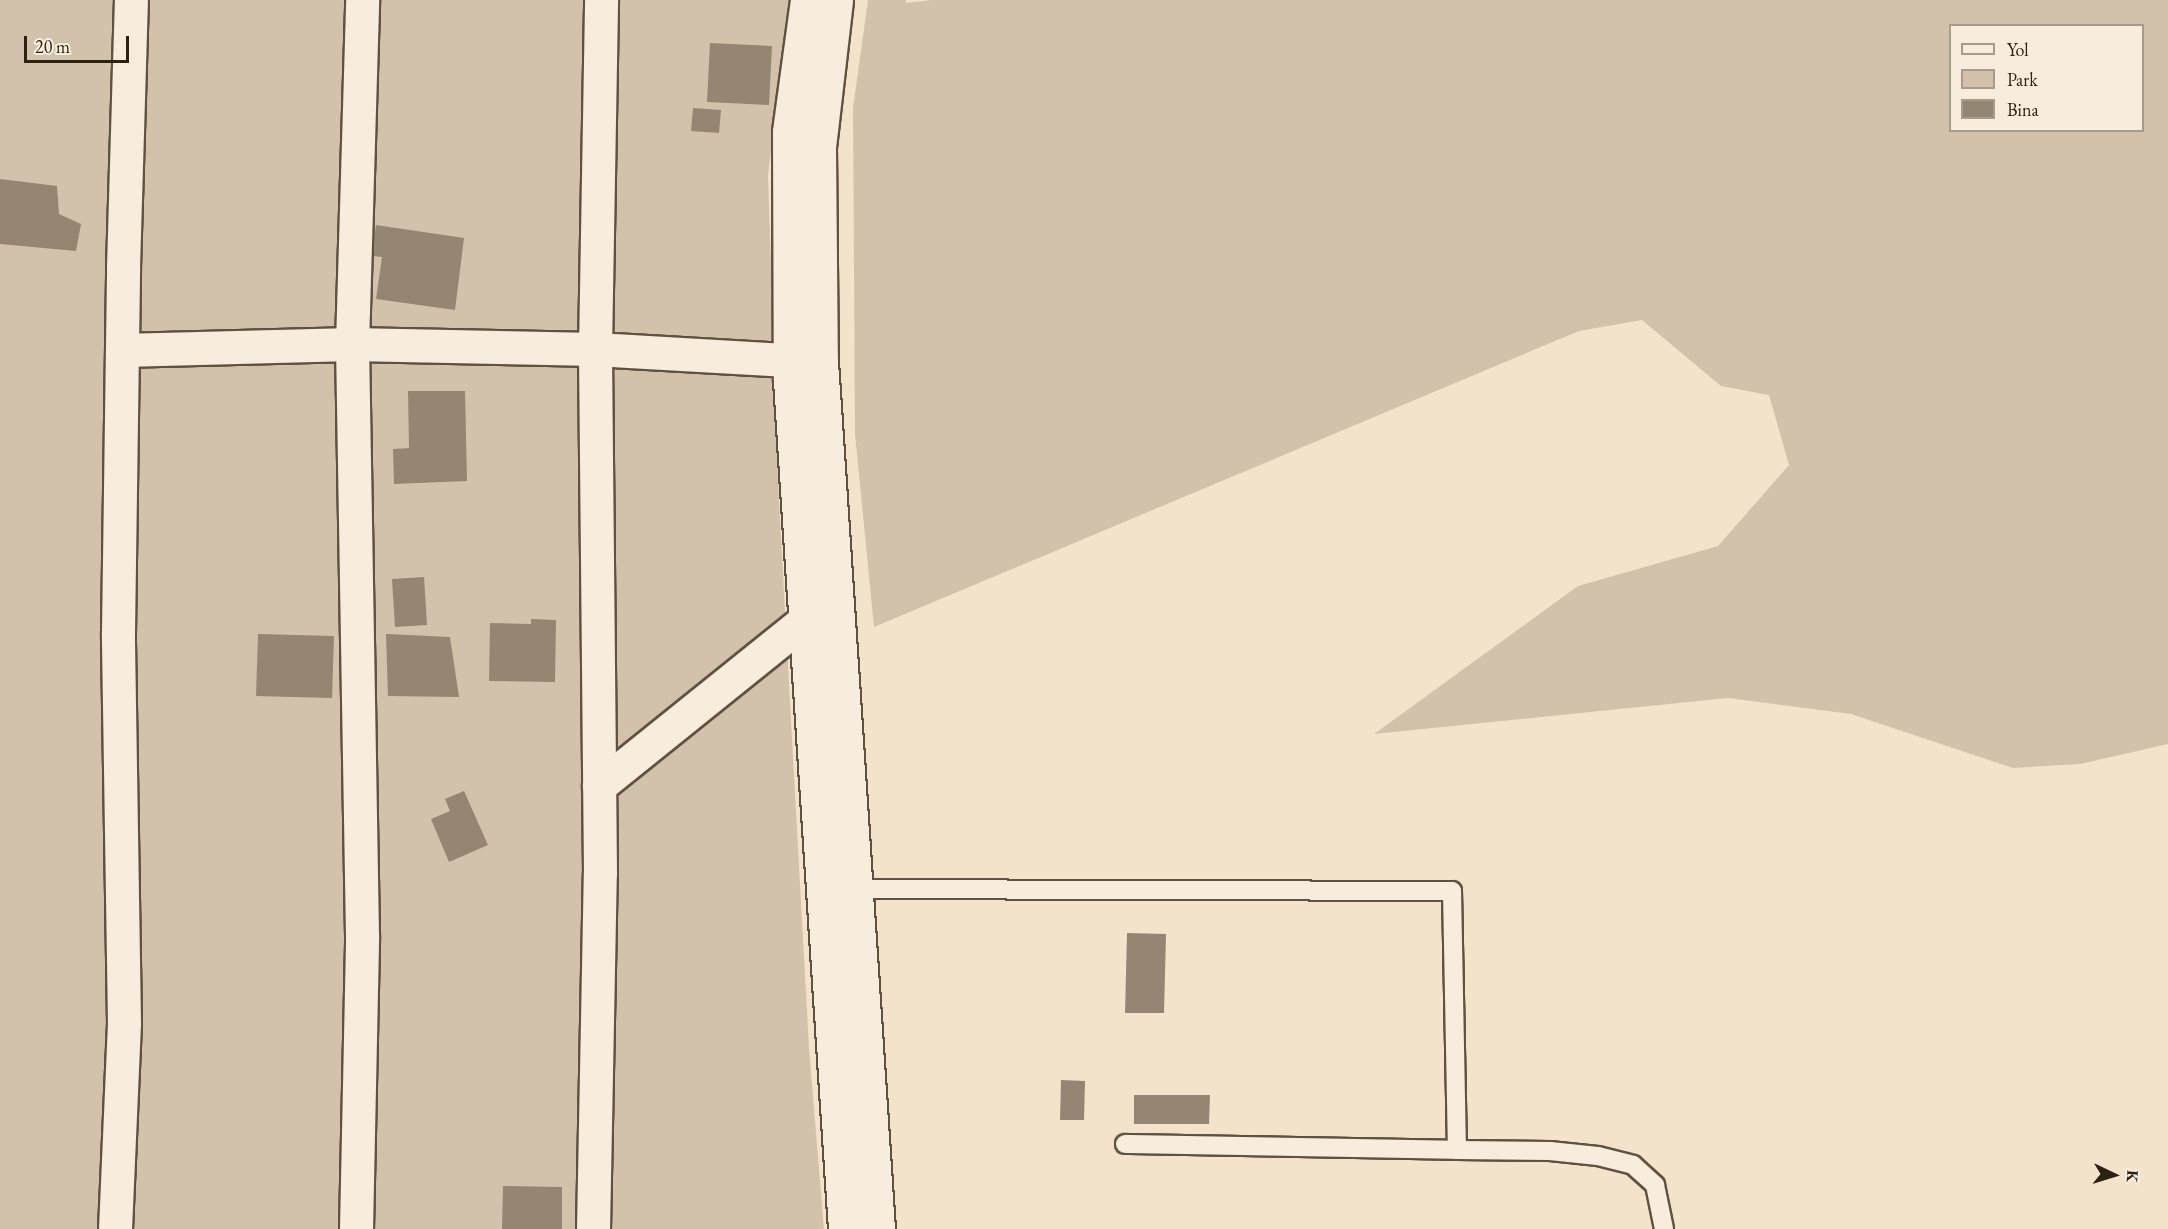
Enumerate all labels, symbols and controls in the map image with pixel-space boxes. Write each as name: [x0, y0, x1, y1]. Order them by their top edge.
scale bar: [27, 24, 132, 62]
legend: [1949, 24, 2144, 132]
text: 20 m: [35, 35, 70, 58]
text: Yol: [2007, 38, 2029, 61]
text: Park: [2007, 68, 2038, 91]
text: Bina: [2007, 98, 2039, 121]
north arrow: [2084, 1145, 2144, 1205]
text: K: [2122, 1169, 2143, 1183]

